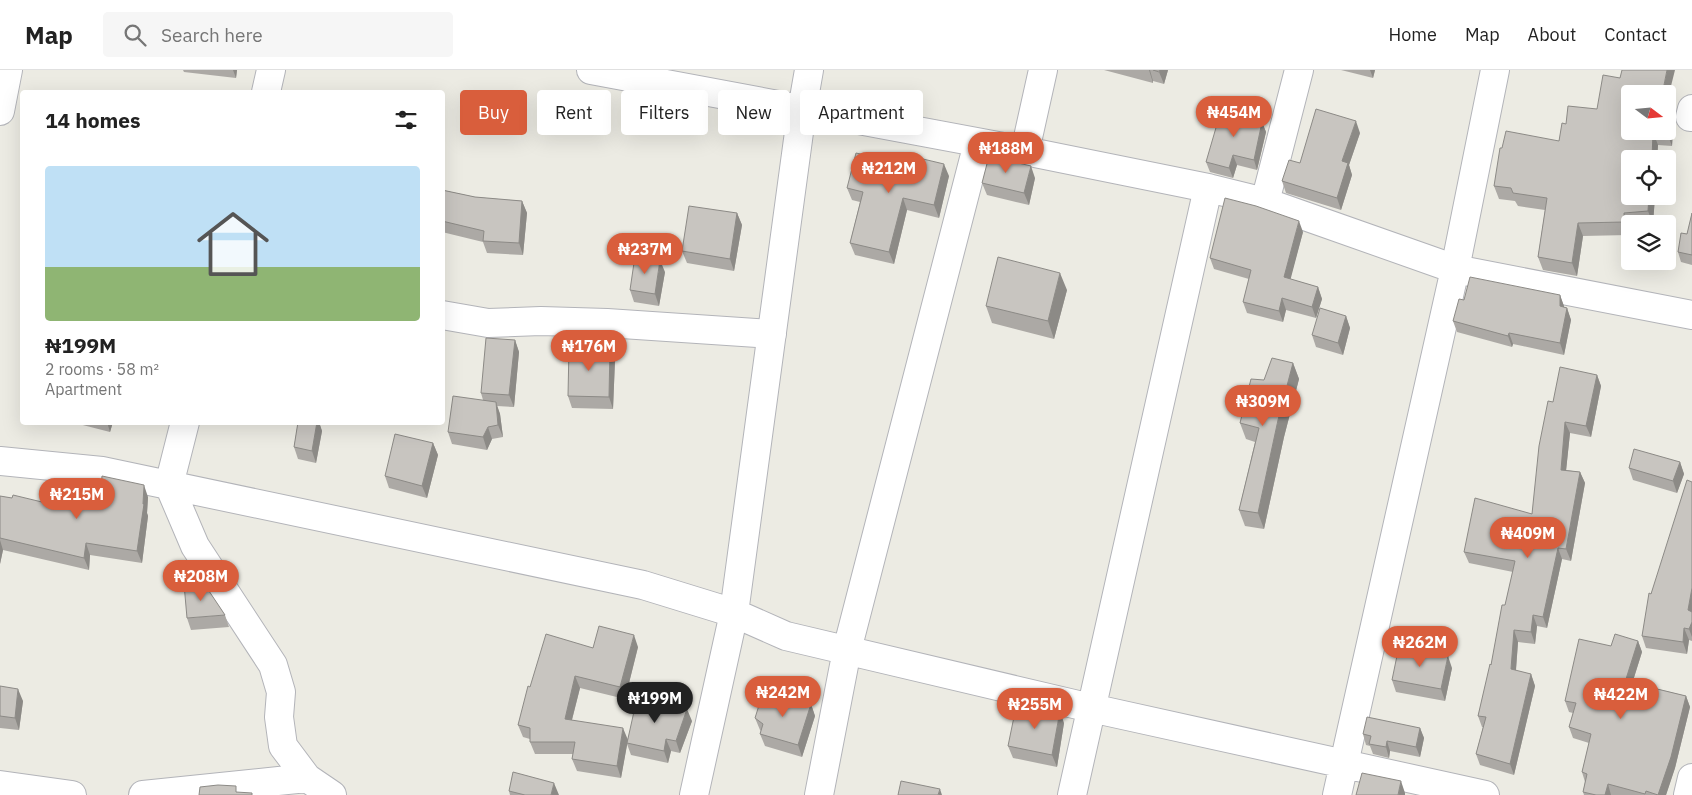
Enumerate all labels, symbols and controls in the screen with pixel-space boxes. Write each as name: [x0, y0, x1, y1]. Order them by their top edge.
search box: [103, 12, 453, 57]
text: Map: [25, 19, 73, 51]
icon: search: [121, 21, 149, 49]
text: Search here: [161, 23, 263, 47]
text: Home: [1389, 23, 1437, 46]
text: Map: [1465, 23, 1500, 46]
text: About: [1528, 23, 1576, 46]
text: Contact: [1604, 23, 1667, 46]
north arrow: [1621, 85, 1676, 140]
map controls: [1621, 85, 1676, 270]
chip: Buy: [460, 90, 527, 135]
chip: Rent: [537, 90, 611, 135]
chip: Filters: [621, 90, 708, 135]
chip: New: [718, 90, 790, 135]
chip: Apartment: [800, 90, 923, 135]
pin: ₦454M: [1199, 96, 1269, 138]
text: ₦454M: [1207, 102, 1261, 122]
text: 14 homes: [45, 106, 141, 134]
icon: filters: [392, 106, 420, 134]
pin: ₦188M: [971, 132, 1041, 174]
text: ₦188M: [979, 138, 1033, 158]
button: locate: [1621, 150, 1676, 205]
pin: ₦212M: [854, 152, 924, 194]
text: ₦212M: [862, 158, 916, 178]
icon: home: [188, 199, 278, 289]
button: layers: [1621, 215, 1676, 270]
pin: ₦237M: [610, 232, 680, 275]
text: ₦237M: [618, 239, 672, 259]
pin: ₦176M: [554, 330, 624, 372]
text: ₦199M: [45, 331, 116, 359]
text: ₦176M: [562, 336, 616, 356]
text: 2 rooms · 58 m²: [45, 359, 159, 379]
text: Apartment: [45, 379, 122, 399]
pin: ₦309M: [1228, 384, 1298, 427]
text: ₦309M: [1236, 391, 1290, 411]
pin: ₦215M: [42, 478, 112, 520]
text: ₦215M: [50, 484, 104, 504]
pin: ₦409M: [1493, 516, 1563, 559]
text: ₦409M: [1501, 523, 1555, 543]
pin: ₦208M: [166, 560, 236, 602]
text: ₦208M: [174, 566, 228, 586]
pin: ₦262M: [1385, 626, 1455, 668]
text: ₦262M: [1393, 632, 1447, 652]
pin: ₦242M: [748, 676, 818, 718]
pin: ₦422M: [1586, 678, 1656, 720]
pin: ₦199M: [620, 682, 690, 724]
text: ₦242M: [756, 682, 810, 702]
text: ₦422M: [1594, 684, 1648, 704]
text: ₦199M: [628, 688, 682, 708]
pin: ₦255M: [1000, 688, 1070, 730]
text: ₦255M: [1008, 694, 1062, 714]

